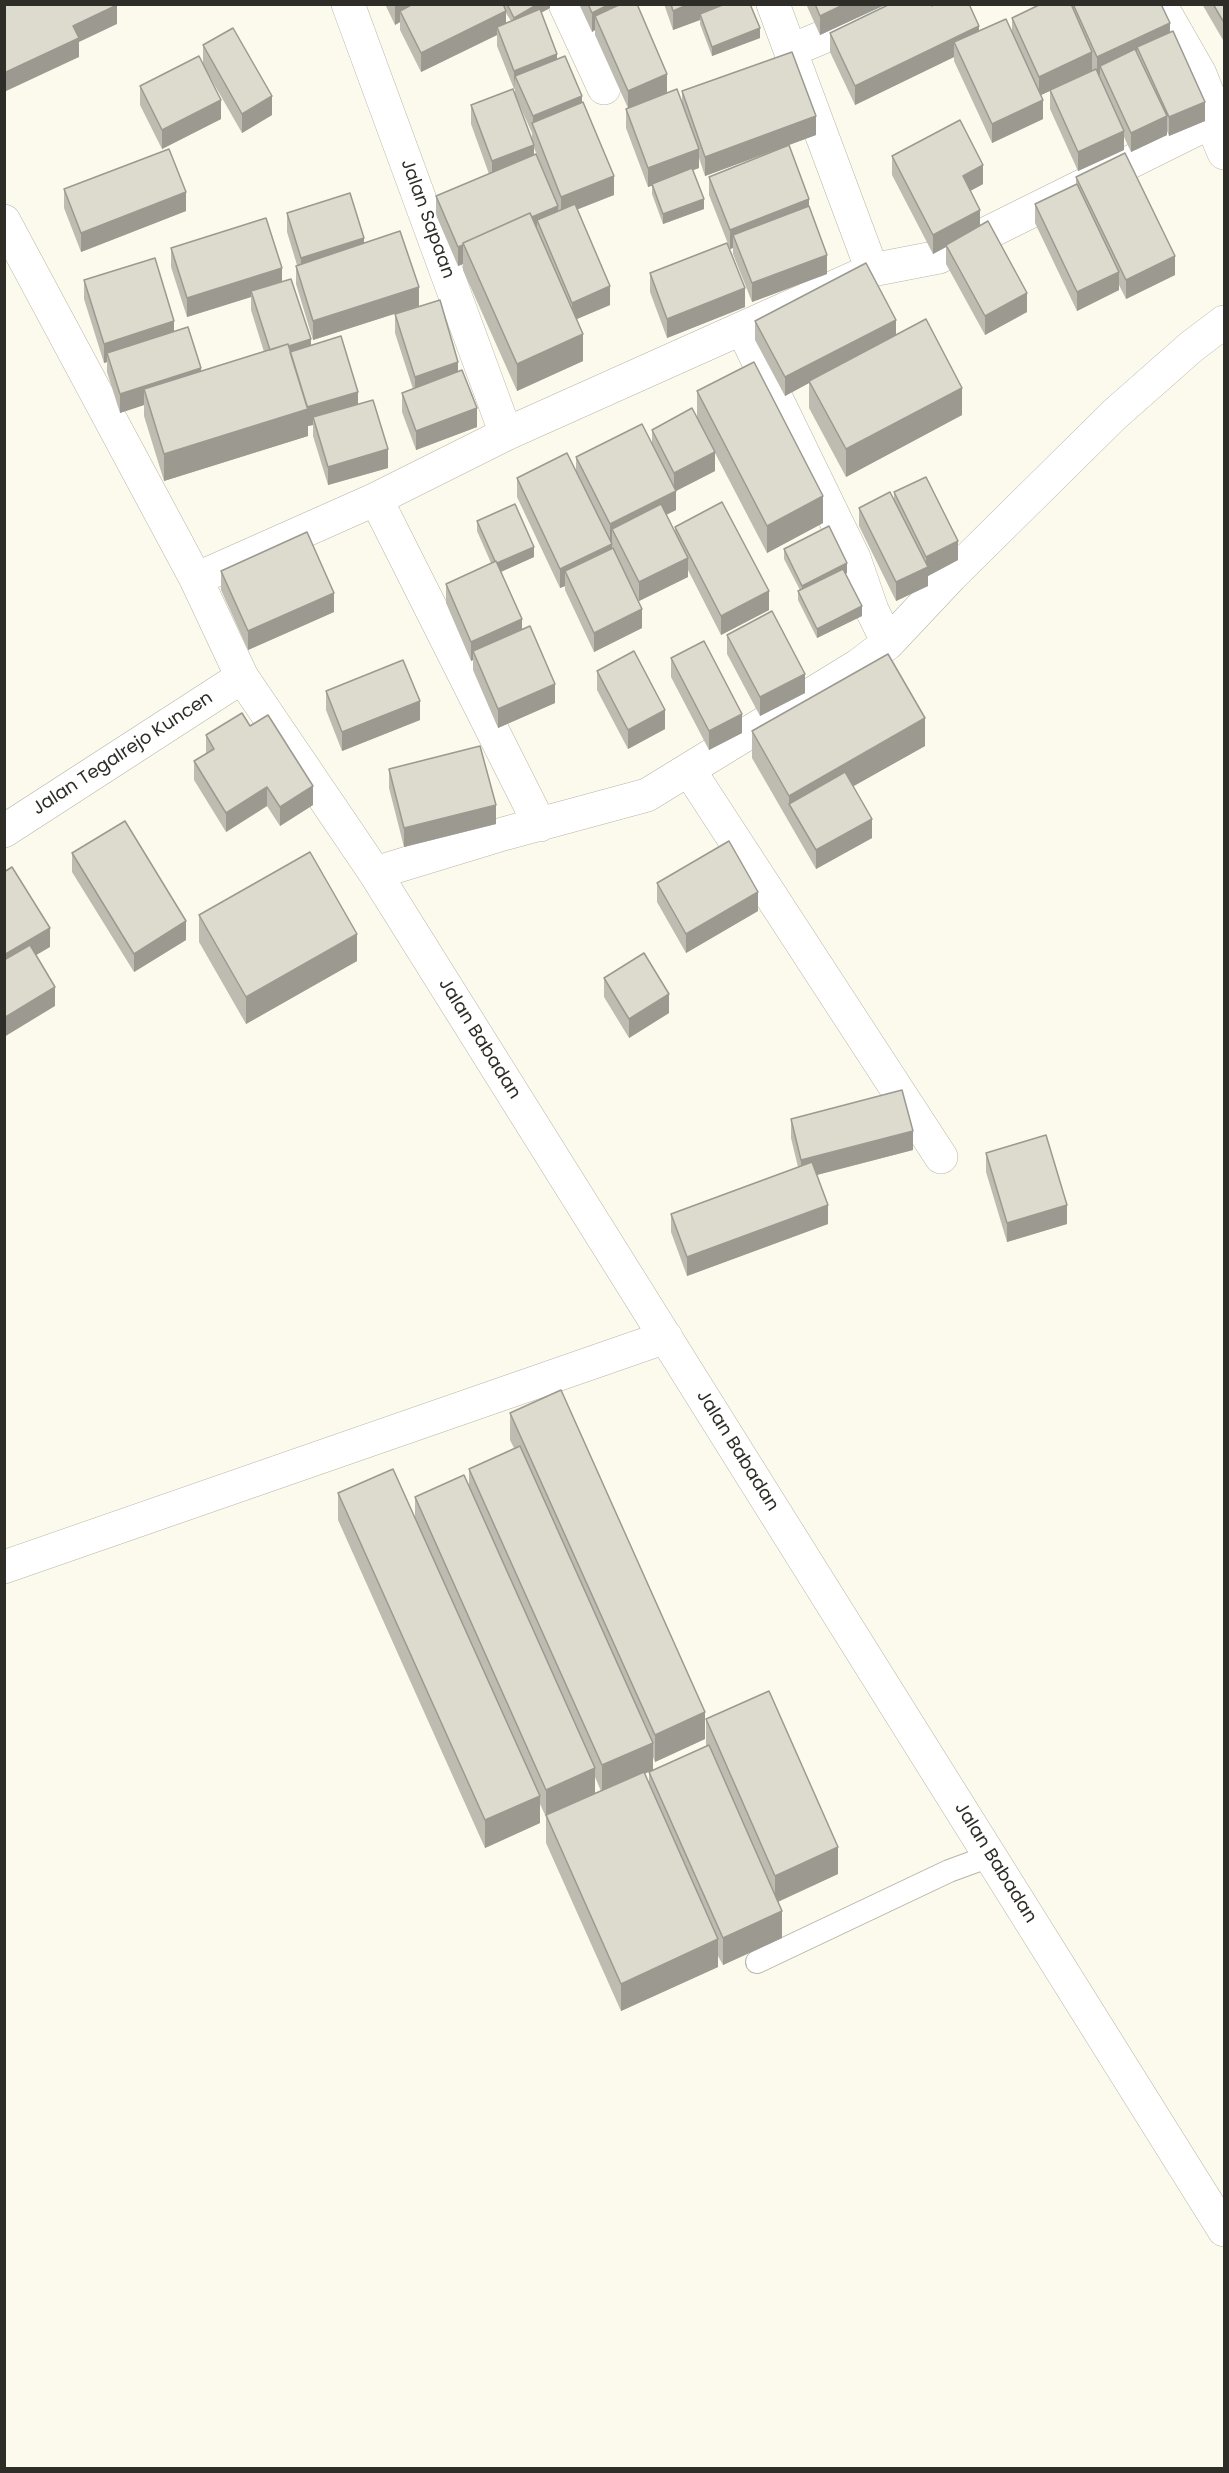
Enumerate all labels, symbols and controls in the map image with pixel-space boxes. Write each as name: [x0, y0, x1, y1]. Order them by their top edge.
street label: Jalan Sapaan: [395, 156, 459, 282]
street label: Jalan Tegalrejo Kuncen: [29, 688, 217, 820]
street label: Jalan Babadan: [433, 975, 525, 1103]
street label: Jalan Babadan: [691, 1387, 783, 1515]
street label: Jalan Babadan: [949, 1799, 1041, 1927]

